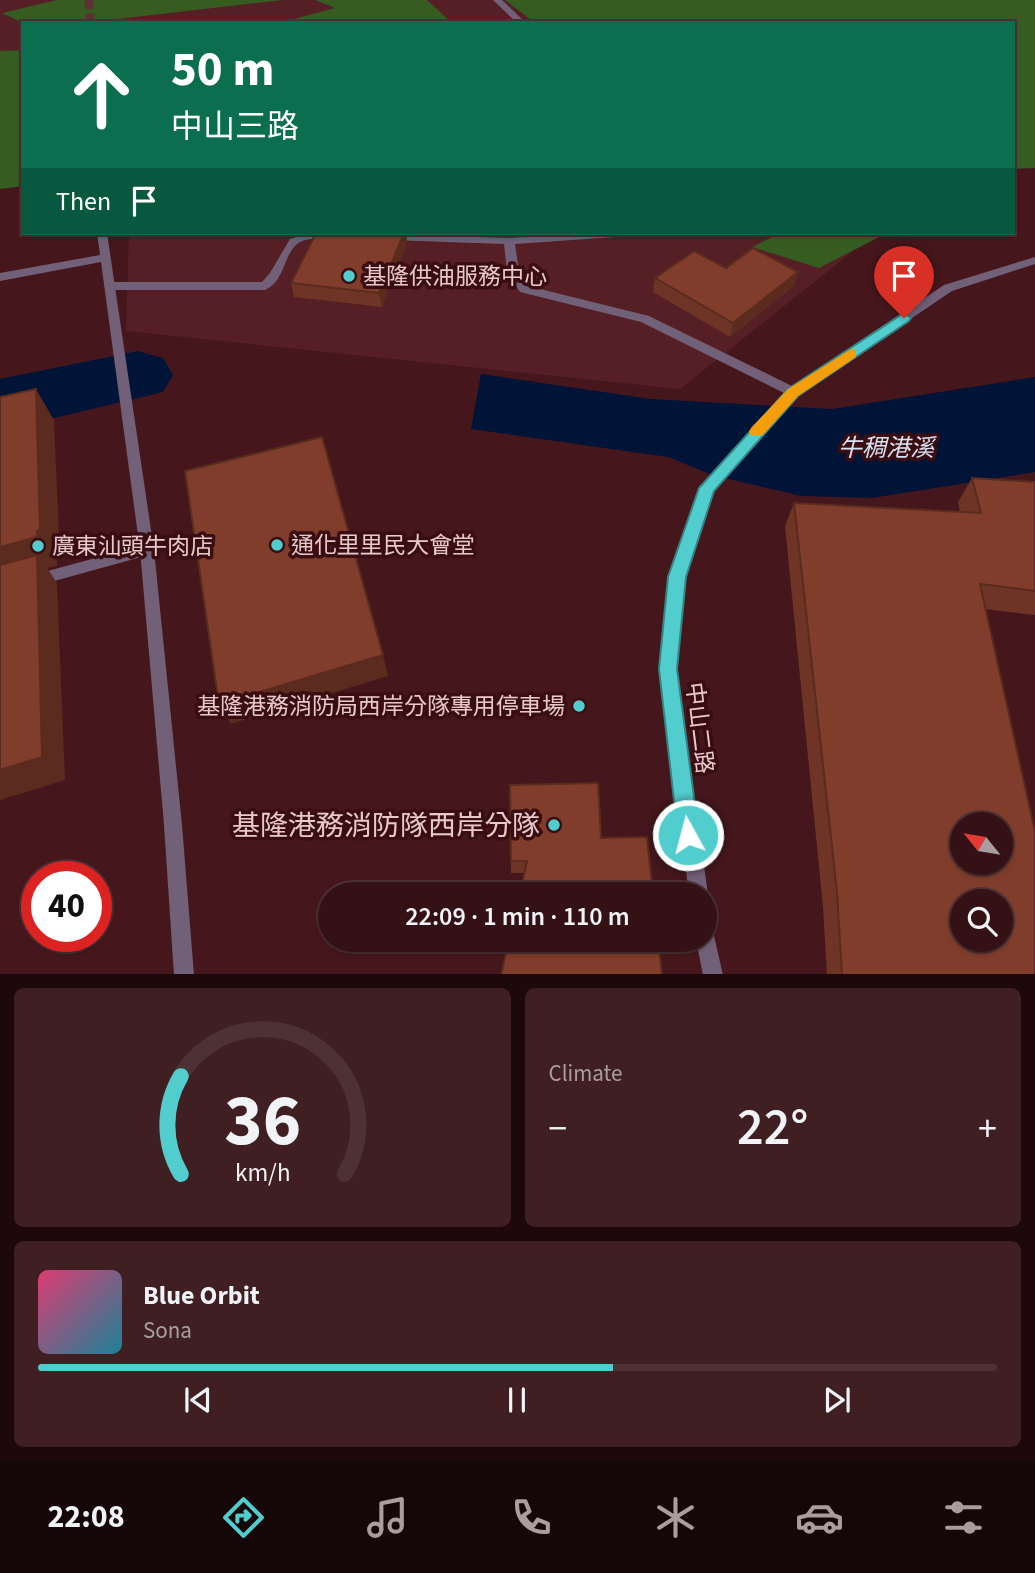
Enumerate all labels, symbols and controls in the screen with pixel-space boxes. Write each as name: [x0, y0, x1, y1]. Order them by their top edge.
text: 50 m: [171, 35, 275, 105]
icon: ahead: [56, 49, 147, 140]
text: 中山三路: [171, 104, 299, 150]
icon: arrive: [125, 182, 163, 220]
text: Then: [56, 183, 111, 220]
pin: [874, 246, 934, 318]
icon: arrive: [885, 257, 923, 295]
place label: 基隆供油服務中心: [363, 260, 547, 293]
marker: 基隆供油服務中心: [341, 268, 357, 284]
water label: 牛稠港溪: [838, 431, 937, 466]
place label: 通化里里民大會堂: [291, 529, 475, 562]
place label: 廣東汕頭牛肉店: [52, 530, 213, 563]
marker: 通化里里民大會堂: [269, 537, 285, 553]
marker: 廣東汕頭牛肉店: [30, 538, 46, 554]
street label: 中山二路: [678, 680, 721, 776]
place label: 基隆港務消防局西岸分隊專用停車場: [197, 690, 565, 723]
marker: 基隆港務消防局西岸分隊專用停車場: [571, 698, 587, 714]
position arrow: [651, 798, 725, 872]
place label: 基隆港務消防隊西岸分隊: [232, 806, 540, 846]
north arrow: [950, 812, 1013, 875]
map controls: [950, 812, 1013, 952]
marker: 基隆港務消防隊西岸分隊: [546, 817, 562, 833]
speed limit sign: 40: [21, 861, 112, 952]
button: search: [950, 889, 1013, 952]
text: 22:09 · 1 min · 110 m: [405, 898, 630, 935]
text: Climate: [549, 1057, 622, 1090]
text: 36: [224, 1069, 301, 1173]
text: 22°: [737, 1091, 808, 1165]
text: −: [549, 1102, 567, 1156]
text: +: [978, 1102, 997, 1156]
text: km/h: [235, 1154, 290, 1190]
text: Blue Orbit: [143, 1277, 260, 1314]
text: Sona: [143, 1314, 192, 1347]
icon: previous: [179, 1381, 217, 1419]
icon: pause: [498, 1381, 536, 1419]
icon: next: [818, 1381, 856, 1419]
icon: directions: [219, 1493, 268, 1542]
icon: music: [363, 1493, 412, 1542]
icon: phone: [507, 1493, 556, 1542]
icon: climate: [651, 1493, 700, 1542]
icon: car: [795, 1493, 844, 1542]
icon: filters: [939, 1493, 988, 1542]
text: 22:08: [47, 1494, 125, 1540]

